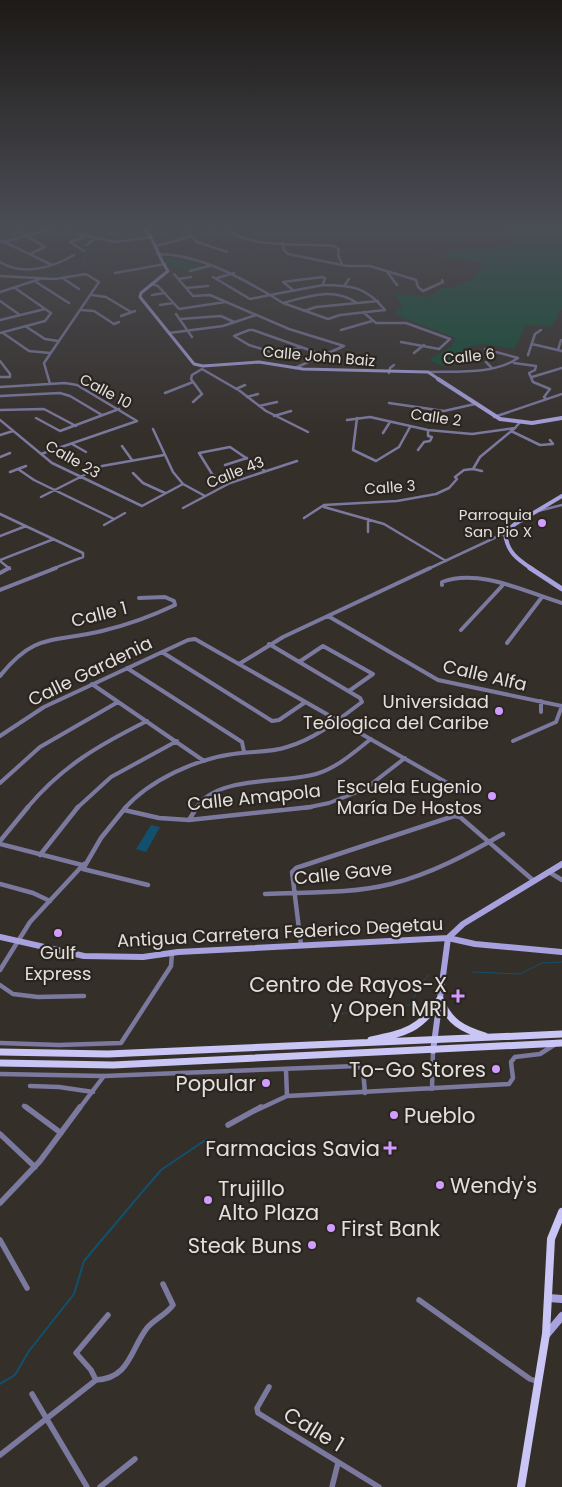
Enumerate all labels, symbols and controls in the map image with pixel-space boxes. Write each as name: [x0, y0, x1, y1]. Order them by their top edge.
street label: Calle John Baiz: [262, 341, 376, 371]
street label: Calle 6: [442, 343, 496, 369]
street label: Calle 10: [76, 368, 136, 414]
street label: Calle 2: [409, 403, 463, 431]
street label: Calle 23: [42, 435, 104, 483]
street label: Calle 43: [203, 451, 267, 493]
street label: Calle 3: [364, 475, 416, 499]
place label: Parroquia San Pio X: [459, 504, 532, 542]
marker: Parroquia San Pio X: [536, 517, 548, 529]
street label: Calle 1: [68, 595, 130, 633]
street label: Calle Gardenia: [24, 630, 156, 712]
street label: Calle Alfa: [441, 653, 529, 697]
place label: Universidad Teólogica del Caribe: [303, 689, 489, 735]
marker: Universidad Teólogica del Caribe: [493, 705, 505, 717]
place label: Escuela Eugenio María De Hostos: [337, 774, 482, 820]
street label: Calle Amapola: [186, 778, 322, 816]
marker: Escuela Eugenio María De Hostos: [486, 790, 498, 802]
street label: Calle Gave: [293, 855, 393, 891]
street label: Antigua Carretera Federico Degetau: [116, 911, 444, 953]
marker: Gulf Express: [52, 927, 64, 939]
place label: Gulf Express: [25, 940, 91, 986]
place label: Centro de Rayos-X y Open MRI: [249, 970, 447, 1023]
marker: Centro de Rayos-X y Open MRI: [451, 989, 465, 1003]
place label: To-Go Stores: [349, 1055, 486, 1084]
marker: To-Go Stores: [490, 1063, 502, 1075]
place label: Popular: [176, 1069, 256, 1098]
marker: Popular: [260, 1077, 272, 1089]
place label: Pueblo: [404, 1101, 475, 1130]
marker: Pueblo: [388, 1109, 400, 1121]
place label: Farmacias Savia: [205, 1134, 380, 1163]
marker: Farmacias Savia: [384, 1142, 396, 1154]
place label: Wendy's: [450, 1171, 537, 1200]
place label: Trujillo Alto Plaza: [218, 1174, 319, 1227]
marker: Wendy's: [434, 1179, 446, 1191]
marker: Trujillo Alto Plaza: [202, 1194, 214, 1206]
place label: First Bank: [341, 1214, 440, 1243]
marker: First Bank: [325, 1222, 337, 1234]
place label: Steak Buns: [188, 1231, 302, 1260]
marker: Steak Buns: [306, 1239, 318, 1251]
street label: Calle 1: [278, 1400, 350, 1458]

